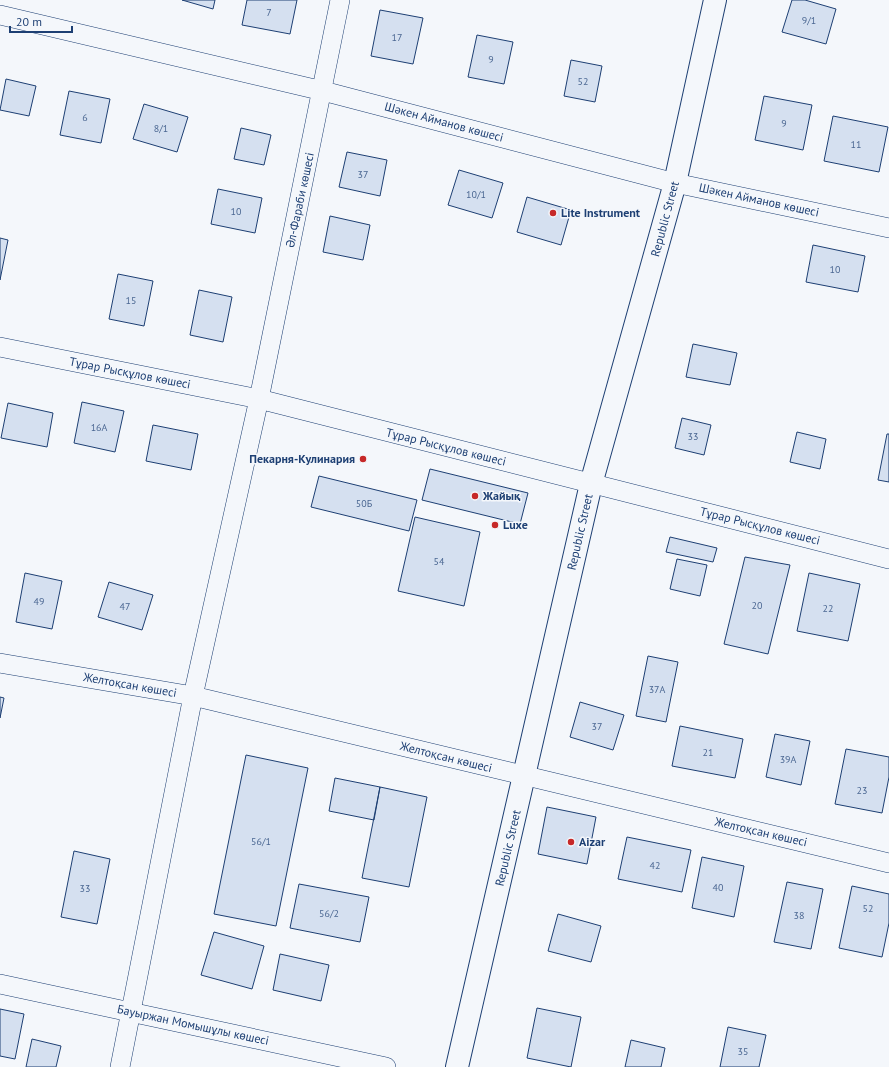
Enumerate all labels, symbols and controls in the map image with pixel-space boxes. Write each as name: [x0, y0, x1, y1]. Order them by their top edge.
house number: 7: [266, 6, 272, 19]
scale bar: [10, 8, 72, 34]
text: 20 m: [16, 14, 42, 29]
house number: 9/1: [802, 14, 816, 27]
house number: 17: [392, 31, 402, 44]
house number: 9: [488, 53, 494, 66]
house number: 52: [578, 75, 588, 88]
street label: Шәкен Айманов көшесі: [383, 98, 505, 145]
house number: 6: [82, 111, 88, 124]
house number: 9: [781, 117, 787, 130]
house number: 8/1: [154, 122, 168, 135]
house number: 11: [851, 138, 861, 151]
street label: Әл-Фараби көшесі: [282, 151, 317, 249]
house number: 37: [358, 168, 368, 181]
street label: Republic Street: [647, 179, 682, 258]
street label: Шәкен Айманов көшесі: [698, 179, 821, 220]
house number: 10/1: [466, 188, 486, 201]
house number: 10: [231, 205, 242, 218]
place label: Lite Instrument: [561, 205, 641, 220]
marker: Lite Instrument: [548, 208, 558, 218]
house number: 10: [830, 263, 841, 276]
house number: 15: [126, 294, 136, 307]
street label: Тұрар Рысқұлов көшесі: [68, 353, 192, 392]
house number: 16А: [91, 421, 108, 434]
street label: Тұрар Рысқұлов көшесі: [385, 424, 508, 469]
house number: 33: [688, 430, 698, 443]
place label: Пекарня-Кулинария: [249, 451, 355, 466]
marker: Пекарня-Кулинария: [358, 454, 368, 464]
place label: Жайық: [482, 488, 521, 503]
marker: Жайық: [470, 491, 480, 501]
street label: Republic Street: [563, 492, 596, 571]
house number: 50Б: [356, 497, 373, 510]
street label: Тұрар Рысқұлов көшесі: [699, 503, 822, 548]
place label: Luxe: [503, 517, 528, 532]
marker: Luxe: [490, 520, 500, 530]
house number: 54: [434, 555, 445, 568]
house number: 49: [34, 595, 44, 608]
house number: 20: [752, 599, 763, 612]
house number: 47: [120, 600, 130, 613]
house number: 22: [823, 602, 833, 615]
street label: Желтоқсан көшесі: [81, 669, 178, 700]
house number: 37А: [649, 683, 666, 696]
house number: 37: [592, 720, 602, 733]
street label: Желтоқсан көшесі: [397, 738, 494, 775]
house number: 21: [703, 746, 713, 759]
house number: 39А: [780, 753, 797, 766]
house number: 23: [857, 784, 867, 797]
street label: Republic Street: [491, 808, 524, 887]
street label: Желтоқсан көшесі: [712, 813, 809, 849]
place label: Aizar: [579, 834, 606, 849]
house number: 56/1: [251, 835, 271, 848]
marker: Aizar: [566, 837, 576, 847]
house number: 42: [650, 859, 660, 872]
house number: 40: [713, 881, 724, 894]
house number: 33: [80, 882, 90, 895]
house number: 52: [863, 902, 873, 915]
house number: 56/2: [319, 907, 339, 920]
house number: 38: [794, 909, 804, 922]
street label: Бауыржан Момышұлы көшесі: [116, 1001, 270, 1048]
house number: 35: [738, 1045, 748, 1058]

